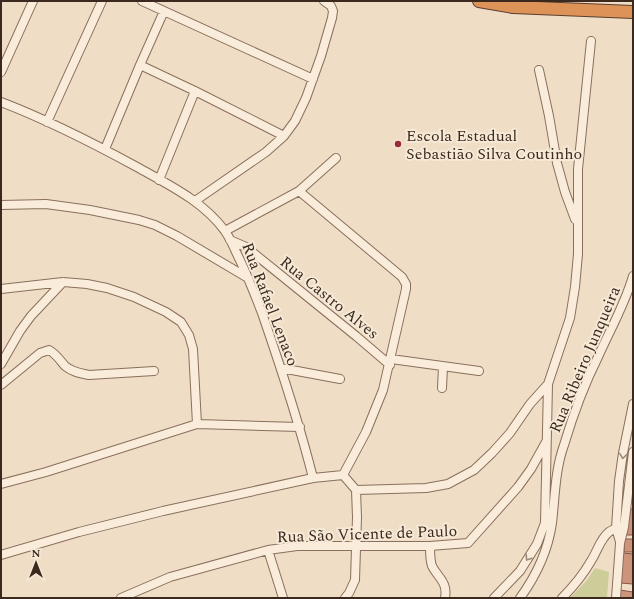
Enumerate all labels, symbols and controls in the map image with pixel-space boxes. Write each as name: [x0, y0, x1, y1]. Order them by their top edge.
place label: Escola Estadual Sebastião Silva Coutinho: [406, 124, 582, 166]
marker: Escola Estadual Sebastião Silva Coutinho: [393, 139, 403, 149]
street label: Rua Rafael Lenaco: [235, 239, 305, 370]
street label: Rua Castro Alves: [275, 250, 384, 345]
street label: Rua Ribeiro Junqueira: [543, 282, 627, 436]
one-way arrow: [619, 453, 628, 459]
street label: Rua São Vicente de Paulo: [276, 519, 458, 549]
north arrow: [16, 543, 56, 583]
text: N: [32, 545, 41, 562]
one-way arrow: [525, 554, 533, 561]

